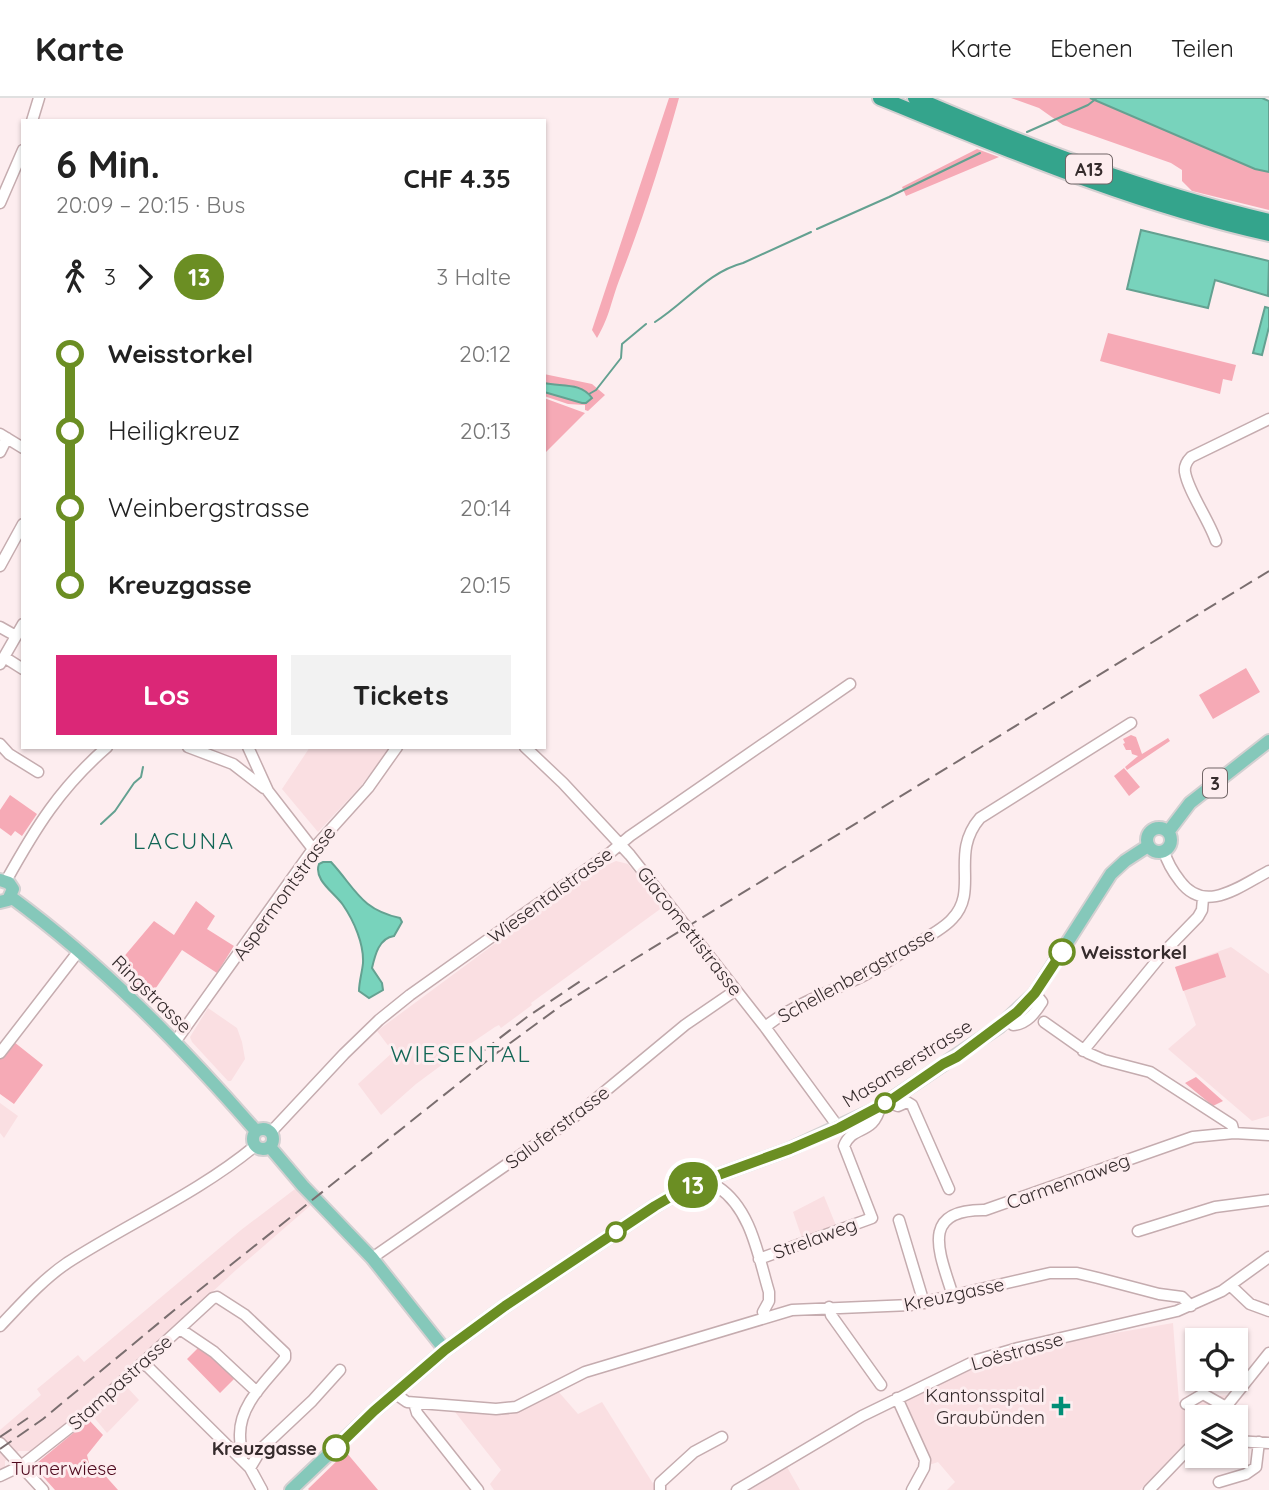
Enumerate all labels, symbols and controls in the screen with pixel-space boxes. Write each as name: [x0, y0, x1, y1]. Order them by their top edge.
text: Karte: [35, 28, 124, 69]
text: Karte: [950, 33, 1012, 63]
text: Ebenen: [1050, 33, 1133, 63]
text: Teilen: [1171, 33, 1234, 63]
text: 6 Min.: [56, 140, 160, 188]
road number: A13: [1066, 154, 1112, 184]
text: CHF 4.35: [403, 162, 511, 195]
text: 20:09 – 20:15 · Bus: [56, 190, 245, 219]
icon: walk: [56, 258, 94, 296]
icon: forward: [126, 258, 164, 296]
text: 3: [104, 262, 116, 291]
text: 13: [188, 262, 210, 292]
text: 3 Halte: [436, 262, 511, 291]
text: Weisstorkel: [108, 337, 253, 370]
text: 20:12: [459, 339, 511, 368]
text: Heiligkreuz: [108, 414, 240, 447]
text: 20:13: [460, 416, 511, 445]
text: Weinbergstrasse: [108, 491, 310, 524]
text: 20:14: [460, 493, 511, 522]
text: Kreuzgasse: [108, 568, 252, 601]
text: 20:15: [459, 570, 511, 599]
button: Los: [56, 655, 277, 735]
button: Tickets: [291, 655, 511, 735]
road number: 3: [1203, 768, 1227, 798]
street label: Aspermontstrasse: [227, 821, 341, 965]
district label: LACUNA: [133, 826, 235, 855]
street label: Wiesentalstrasse: [483, 842, 617, 948]
street label: Giacomettistrasse: [632, 862, 748, 1000]
street label: Schellenbergstrasse: [773, 922, 939, 1028]
marker: Weisstorkel: [1049, 939, 1075, 965]
place label: Weisstorkel: [1081, 940, 1187, 964]
street label: Ringstrasse: [107, 950, 197, 1038]
street label: Masanserstrasse: [838, 1014, 976, 1112]
district label: WIESENTAL: [390, 1039, 532, 1068]
street label: Saluferstrasse: [500, 1080, 614, 1174]
unlabelled marker: [875, 1093, 895, 1113]
street label: Carmennaweg: [1003, 1148, 1133, 1214]
line badge: 13: [662, 1162, 724, 1208]
text: 13: [682, 1170, 704, 1200]
street label: Strelaweg: [770, 1212, 860, 1264]
unlabelled marker: [606, 1222, 626, 1242]
street label: Kreuzgasse: [902, 1272, 1006, 1316]
street label: Loëstrasse: [968, 1326, 1066, 1376]
map controls: [1185, 1328, 1248, 1468]
button: locate: [1185, 1328, 1248, 1391]
street label: Stampastrasse: [63, 1329, 177, 1435]
place label: Kantonsspital Graubünden: [925, 1383, 1045, 1429]
marker: Kantonsspital Graubünden: [1051, 1396, 1071, 1416]
button: layers: [1185, 1405, 1248, 1468]
marker: Kreuzgasse: [323, 1435, 349, 1461]
place label: Kreuzgasse: [212, 1436, 317, 1460]
park label: Turnerwiese: [11, 1456, 117, 1480]

